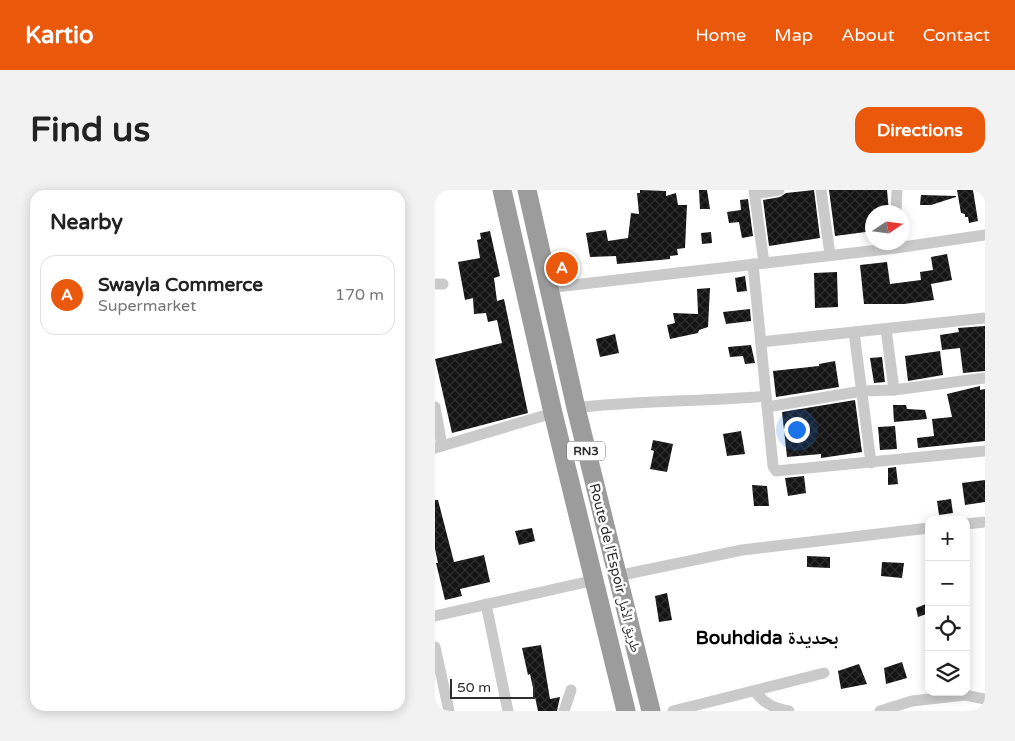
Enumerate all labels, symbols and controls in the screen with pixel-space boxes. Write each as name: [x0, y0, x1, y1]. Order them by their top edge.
text: Kartio: [25, 21, 94, 50]
text: Home: [695, 24, 746, 46]
text: Map: [774, 24, 813, 46]
text: About: [841, 24, 895, 46]
text: Contact: [923, 24, 990, 46]
button: Directions: [855, 107, 985, 153]
text: Find us: [30, 109, 150, 151]
north arrow: [865, 205, 910, 250]
text: Nearby: [50, 210, 123, 235]
pin: A: [546, 249, 578, 287]
text: Swayla Commerce: [98, 274, 263, 296]
text: A: [61, 285, 73, 305]
text: 170 m: [335, 285, 384, 305]
text: Supermarket: [98, 296, 196, 316]
your location: [784, 417, 810, 443]
road number: RN3: [567, 442, 605, 460]
street label: Route de l’Espoir طريق الأمل: [585, 482, 644, 655]
map controls: [925, 516, 970, 696]
button: +: [925, 516, 970, 561]
button: −: [925, 561, 970, 606]
button: locate: [925, 606, 970, 651]
district label: Bouhdida بحديدة: [696, 627, 838, 649]
button: layers: [925, 651, 970, 696]
scale bar: [450, 676, 535, 699]
text: 50 m: [457, 679, 491, 696]

